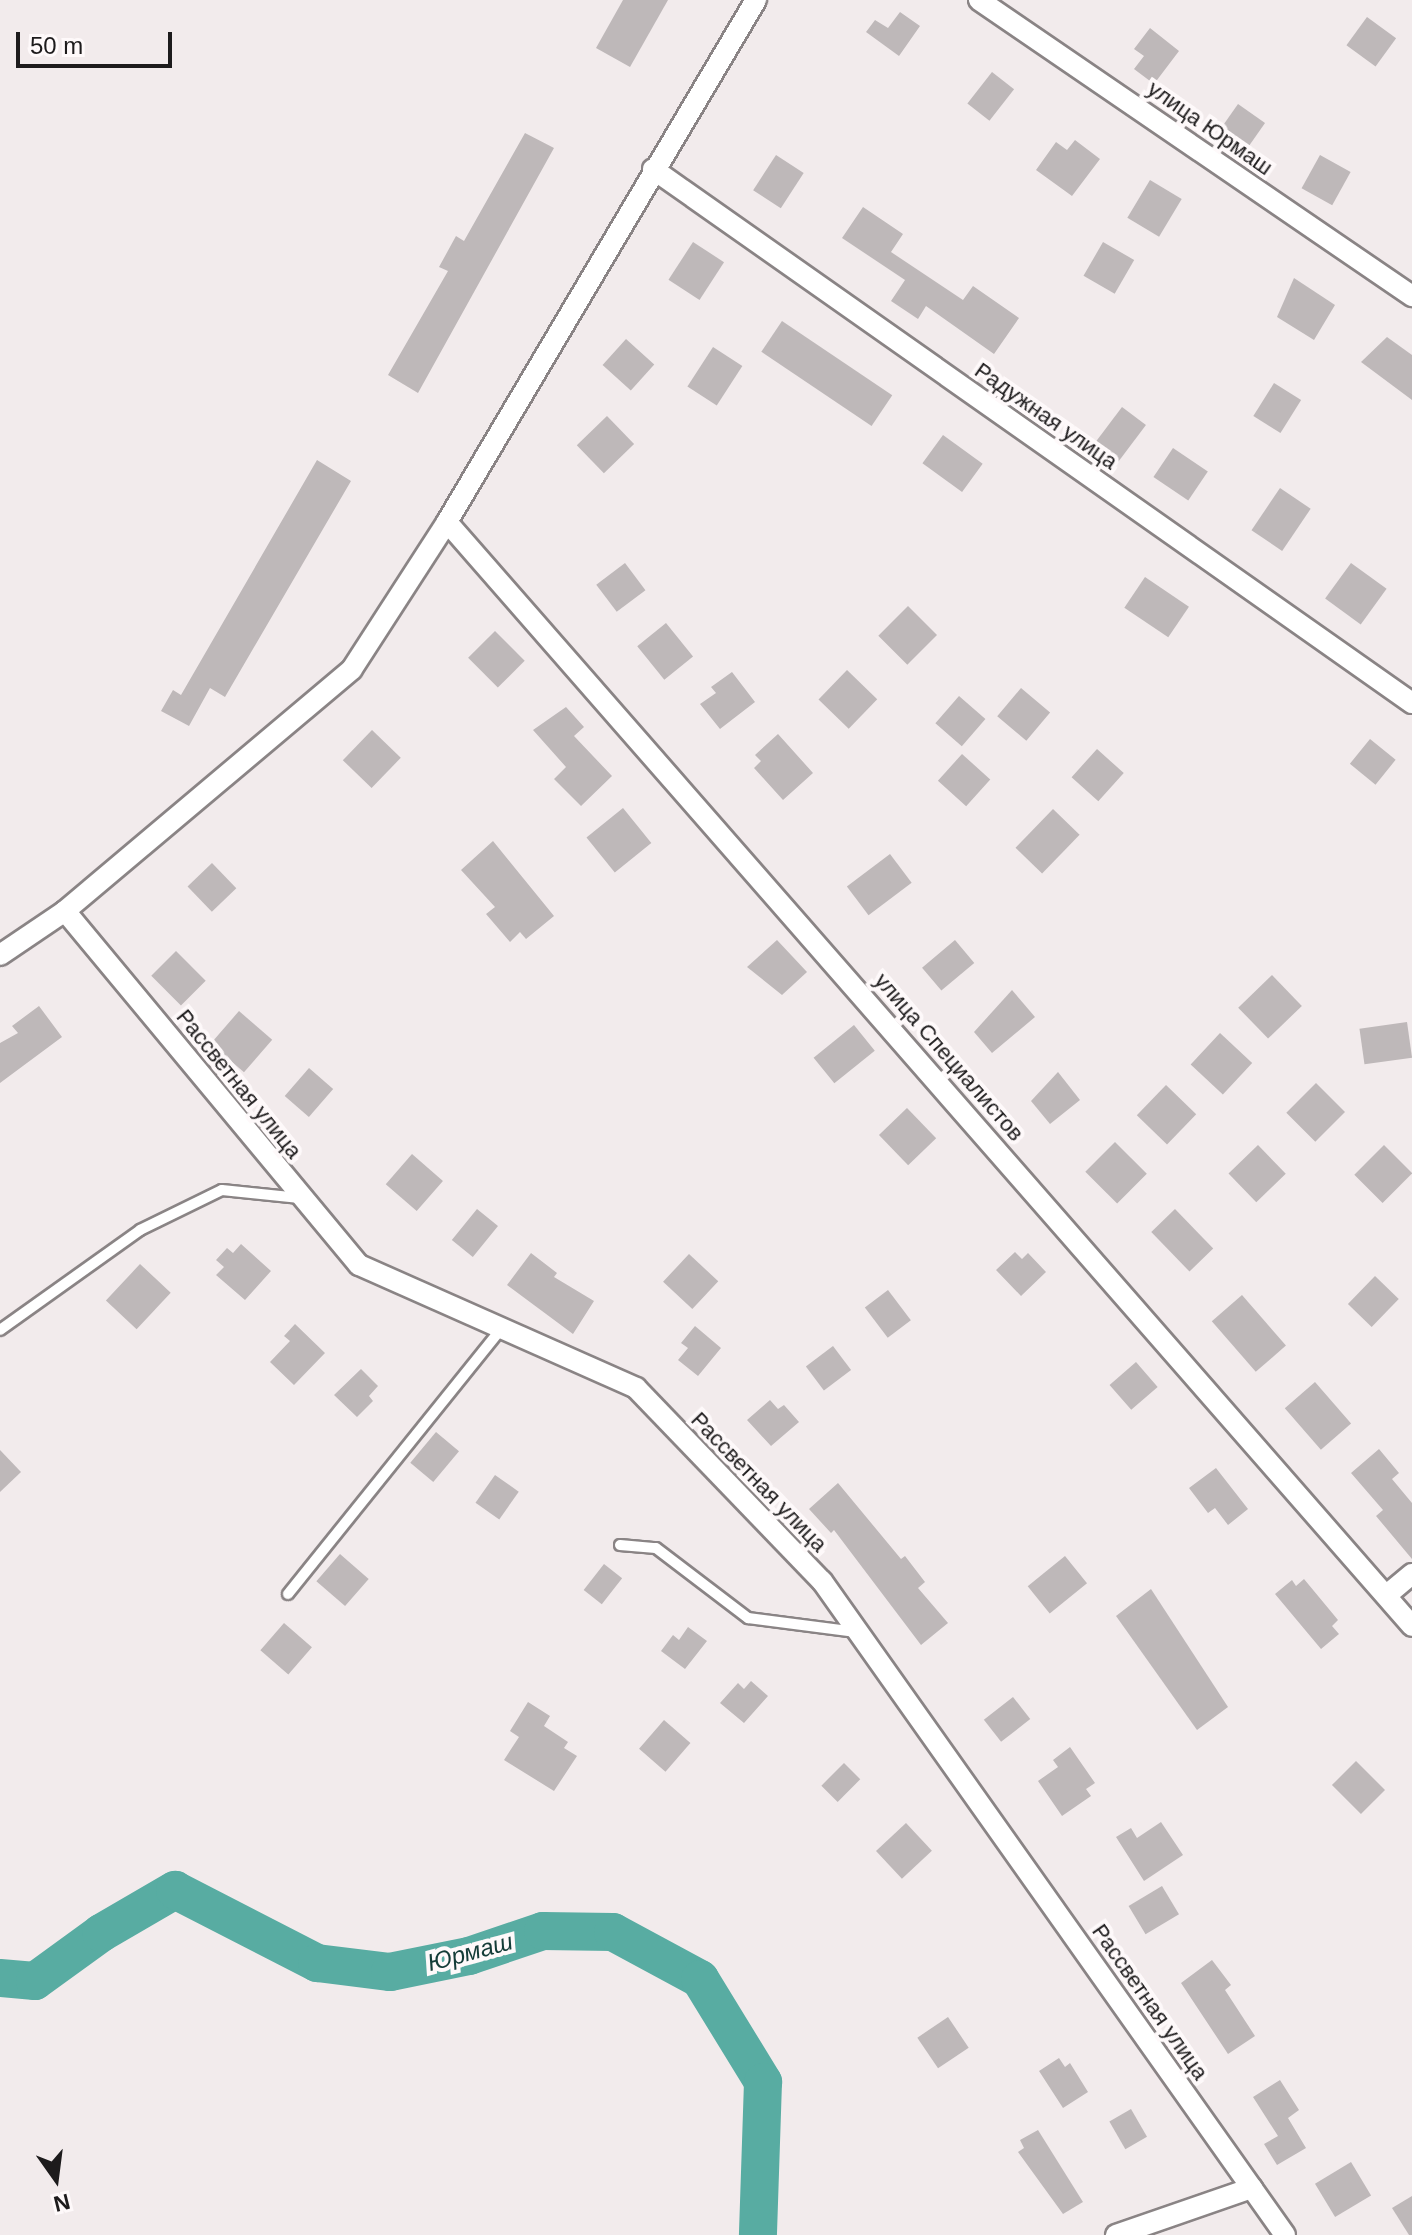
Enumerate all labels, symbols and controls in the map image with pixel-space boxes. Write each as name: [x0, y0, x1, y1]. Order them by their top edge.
scale bar: [20, 16, 176, 66]
text: 50 m: [30, 32, 83, 59]
street label: улица Юрмаш: [1143, 75, 1277, 181]
street label: Радужная улица: [970, 357, 1122, 475]
street label: улица Специалистов: [869, 968, 1029, 1146]
street label: Рассветная улица: [171, 1004, 307, 1164]
street label: Рассветная улица: [686, 1407, 832, 1557]
street label: Рассветная улица: [1086, 1919, 1214, 2085]
water label: Юрмаш: [424, 1927, 516, 1977]
north arrow: [16, 2139, 96, 2219]
text: N: [51, 2189, 73, 2217]

